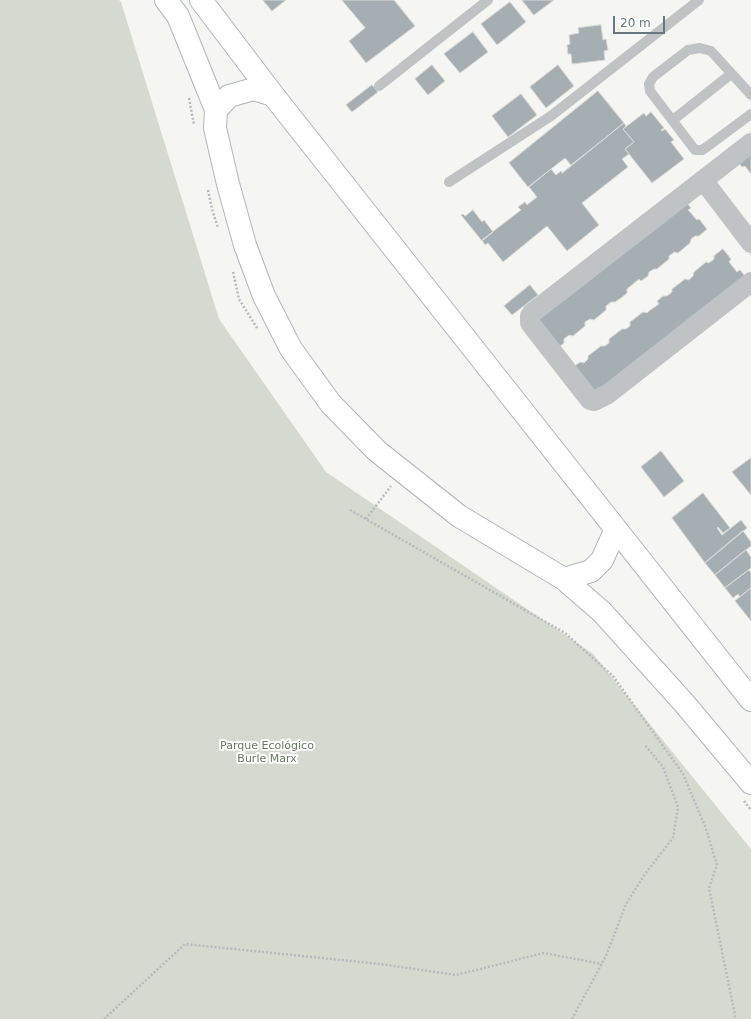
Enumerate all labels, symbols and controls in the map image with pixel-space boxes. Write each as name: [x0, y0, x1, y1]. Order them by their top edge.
scale bar: [615, 8, 667, 34]
text: 20 m: [620, 16, 651, 30]
park label: Parque Ecológico Burle Marx: [220, 739, 314, 765]

